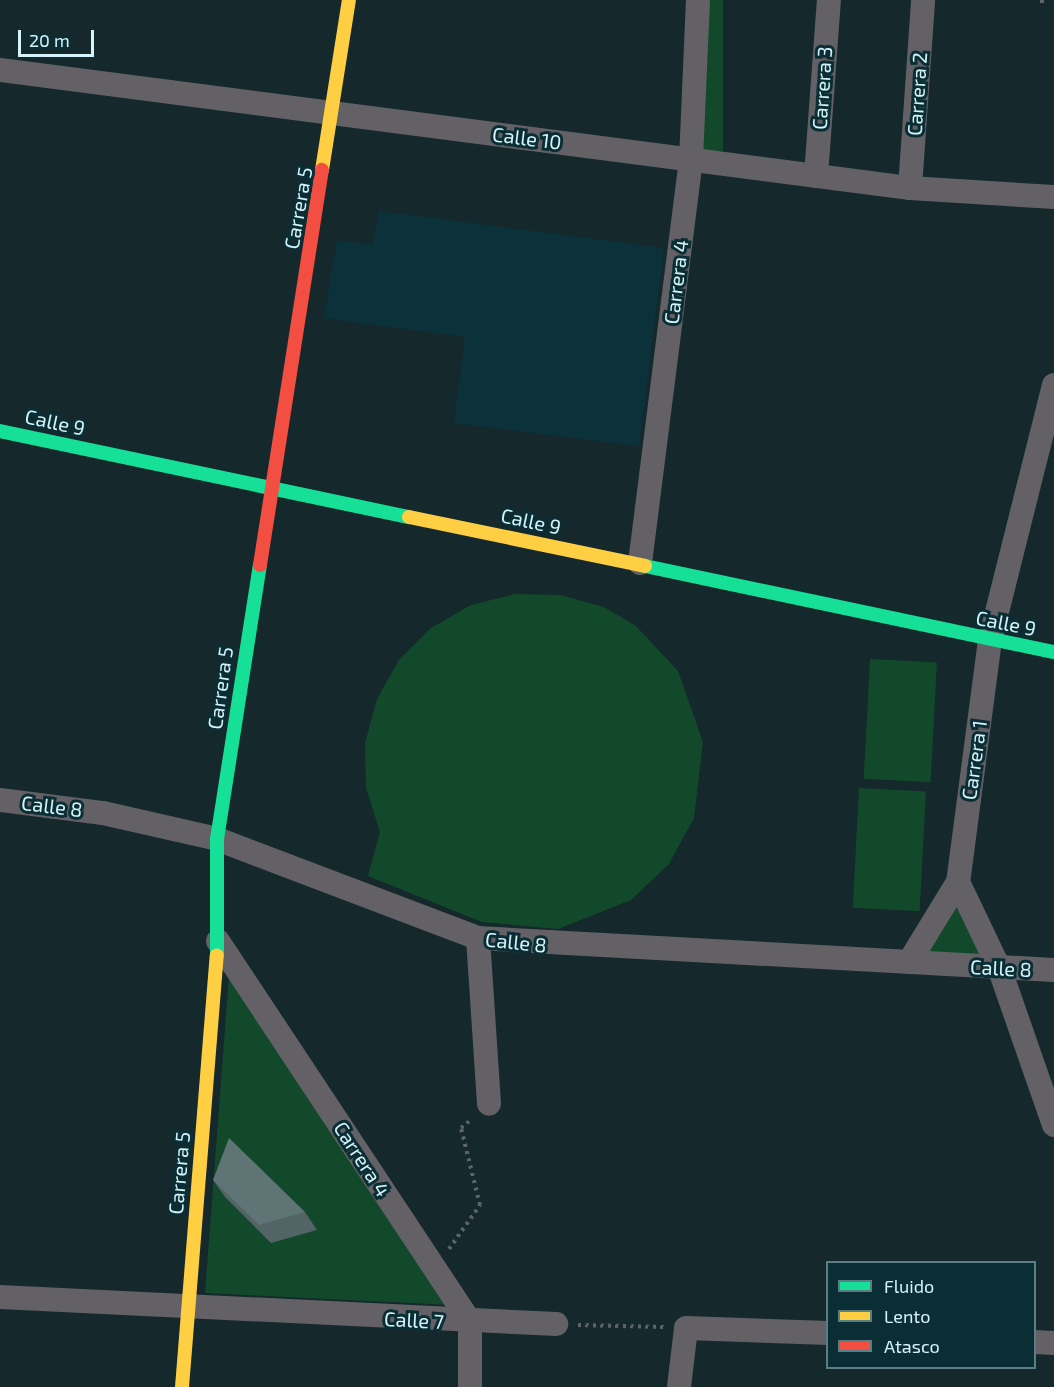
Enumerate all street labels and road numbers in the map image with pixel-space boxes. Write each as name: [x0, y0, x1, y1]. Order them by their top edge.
street label: Carrera 3: [807, 46, 837, 130]
street label: Carrera 2: [902, 51, 932, 137]
street label: Calle 10: [491, 122, 563, 154]
street label: Carrera 5: [279, 165, 317, 251]
street label: Carrera 4: [659, 239, 693, 325]
street label: Calle 9: [23, 404, 87, 440]
street label: Calle 9: [499, 503, 563, 539]
street label: Calle 9: [974, 605, 1038, 641]
street label: Carrera 5: [202, 645, 238, 731]
street label: Carrera 1: [957, 719, 991, 801]
street label: Calle 8: [20, 790, 84, 822]
street label: Calle 8: [484, 927, 548, 957]
street label: Calle 8: [970, 954, 1032, 982]
street label: Carrera 4: [329, 1117, 395, 1201]
street label: Carrera 5: [163, 1131, 195, 1215]
street label: Calle 7: [384, 1306, 444, 1334]

